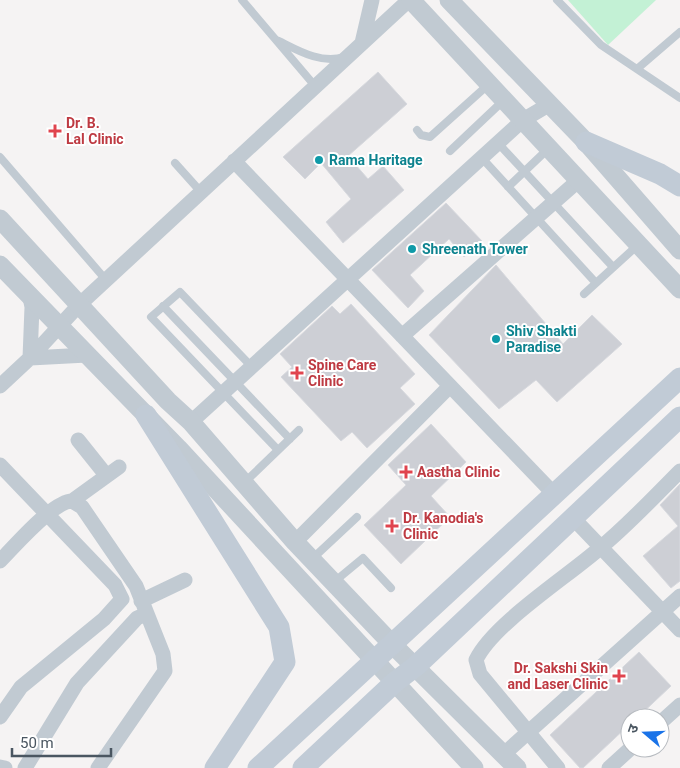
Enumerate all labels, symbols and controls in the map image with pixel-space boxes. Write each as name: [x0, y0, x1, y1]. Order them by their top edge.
place label: Dr. B. Lal Clinic: [66, 115, 124, 147]
marker: Dr. B. Lal Clinic: [48, 124, 62, 138]
place label: Rama Haritage: [329, 152, 423, 168]
marker: Rama Haritage: [313, 154, 325, 166]
place label: Shreenath Tower: [422, 241, 528, 257]
marker: Shreenath Tower: [406, 243, 418, 255]
place label: Shiv Shakti Paradise: [506, 323, 577, 355]
marker: Shiv Shakti Paradise: [490, 333, 502, 345]
place label: Spine Care Clinic: [308, 357, 377, 389]
marker: Spine Care Clinic: [290, 366, 304, 380]
place label: Aastha Clinic: [417, 464, 500, 480]
marker: Aastha Clinic: [399, 465, 413, 479]
place label: Dr. Kanodia's Clinic: [403, 510, 484, 542]
marker: Dr. Kanodia's Clinic: [385, 519, 399, 533]
place label: Dr. Sakshi Skin and Laser Clinic: [507, 660, 608, 692]
marker: Dr. Sakshi Skin and Laser Clinic: [612, 669, 626, 683]
north arrow: [620, 708, 670, 758]
text: उ: [624, 722, 642, 735]
scale bar: [12, 726, 111, 758]
text: 50 m: [20, 734, 54, 752]

